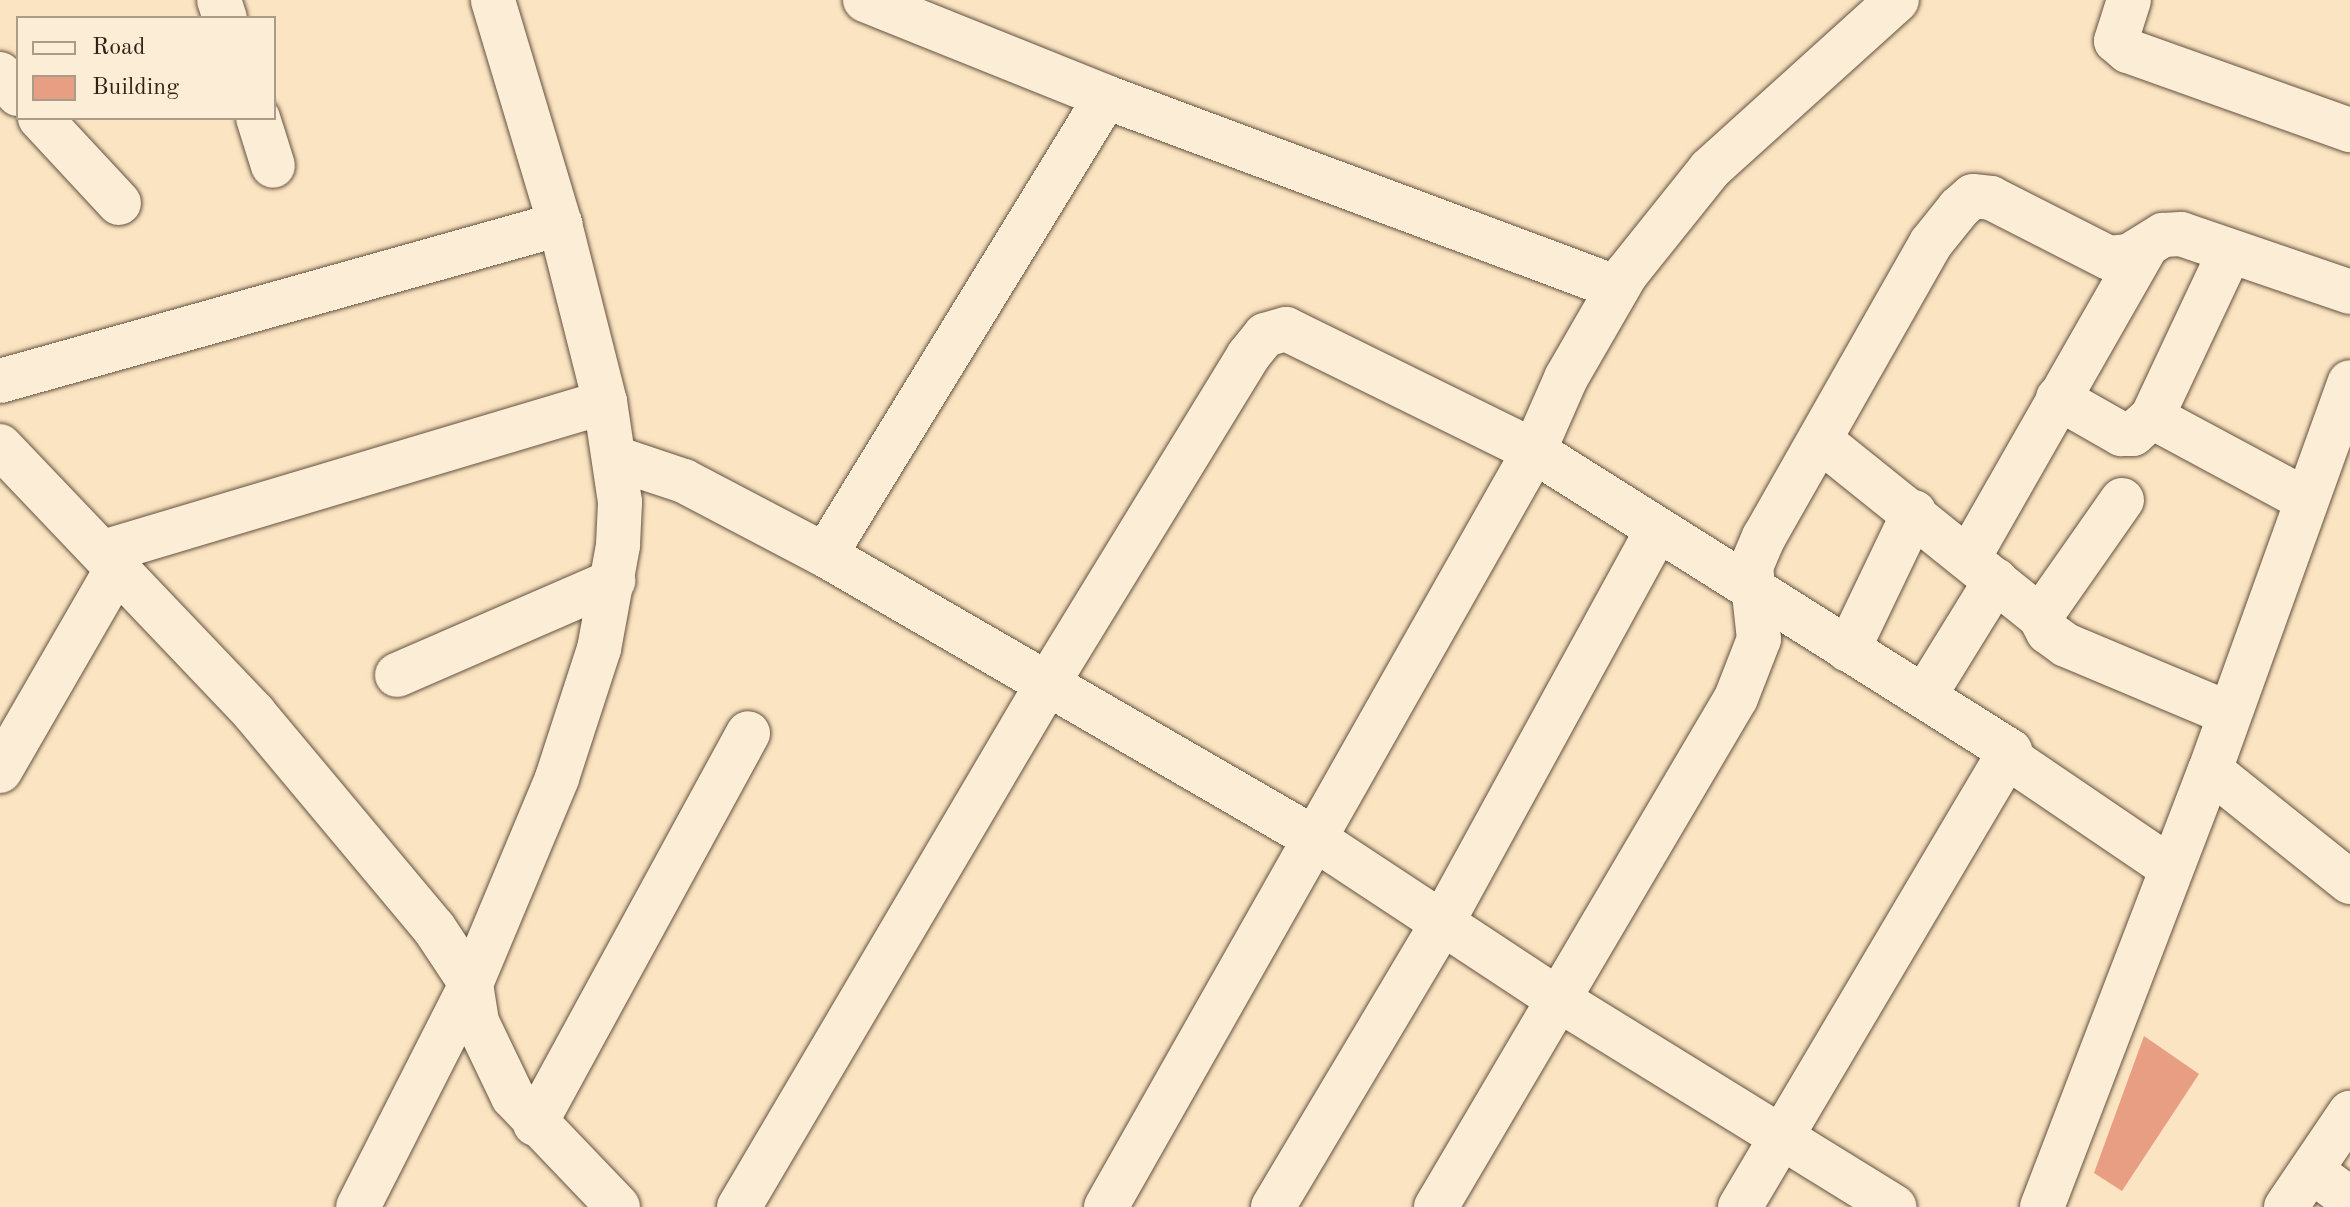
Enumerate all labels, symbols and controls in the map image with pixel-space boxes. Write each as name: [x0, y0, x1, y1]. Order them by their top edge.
legend: [16, 16, 276, 120]
text: Road: [92, 36, 145, 60]
text: Building: [92, 76, 179, 100]

